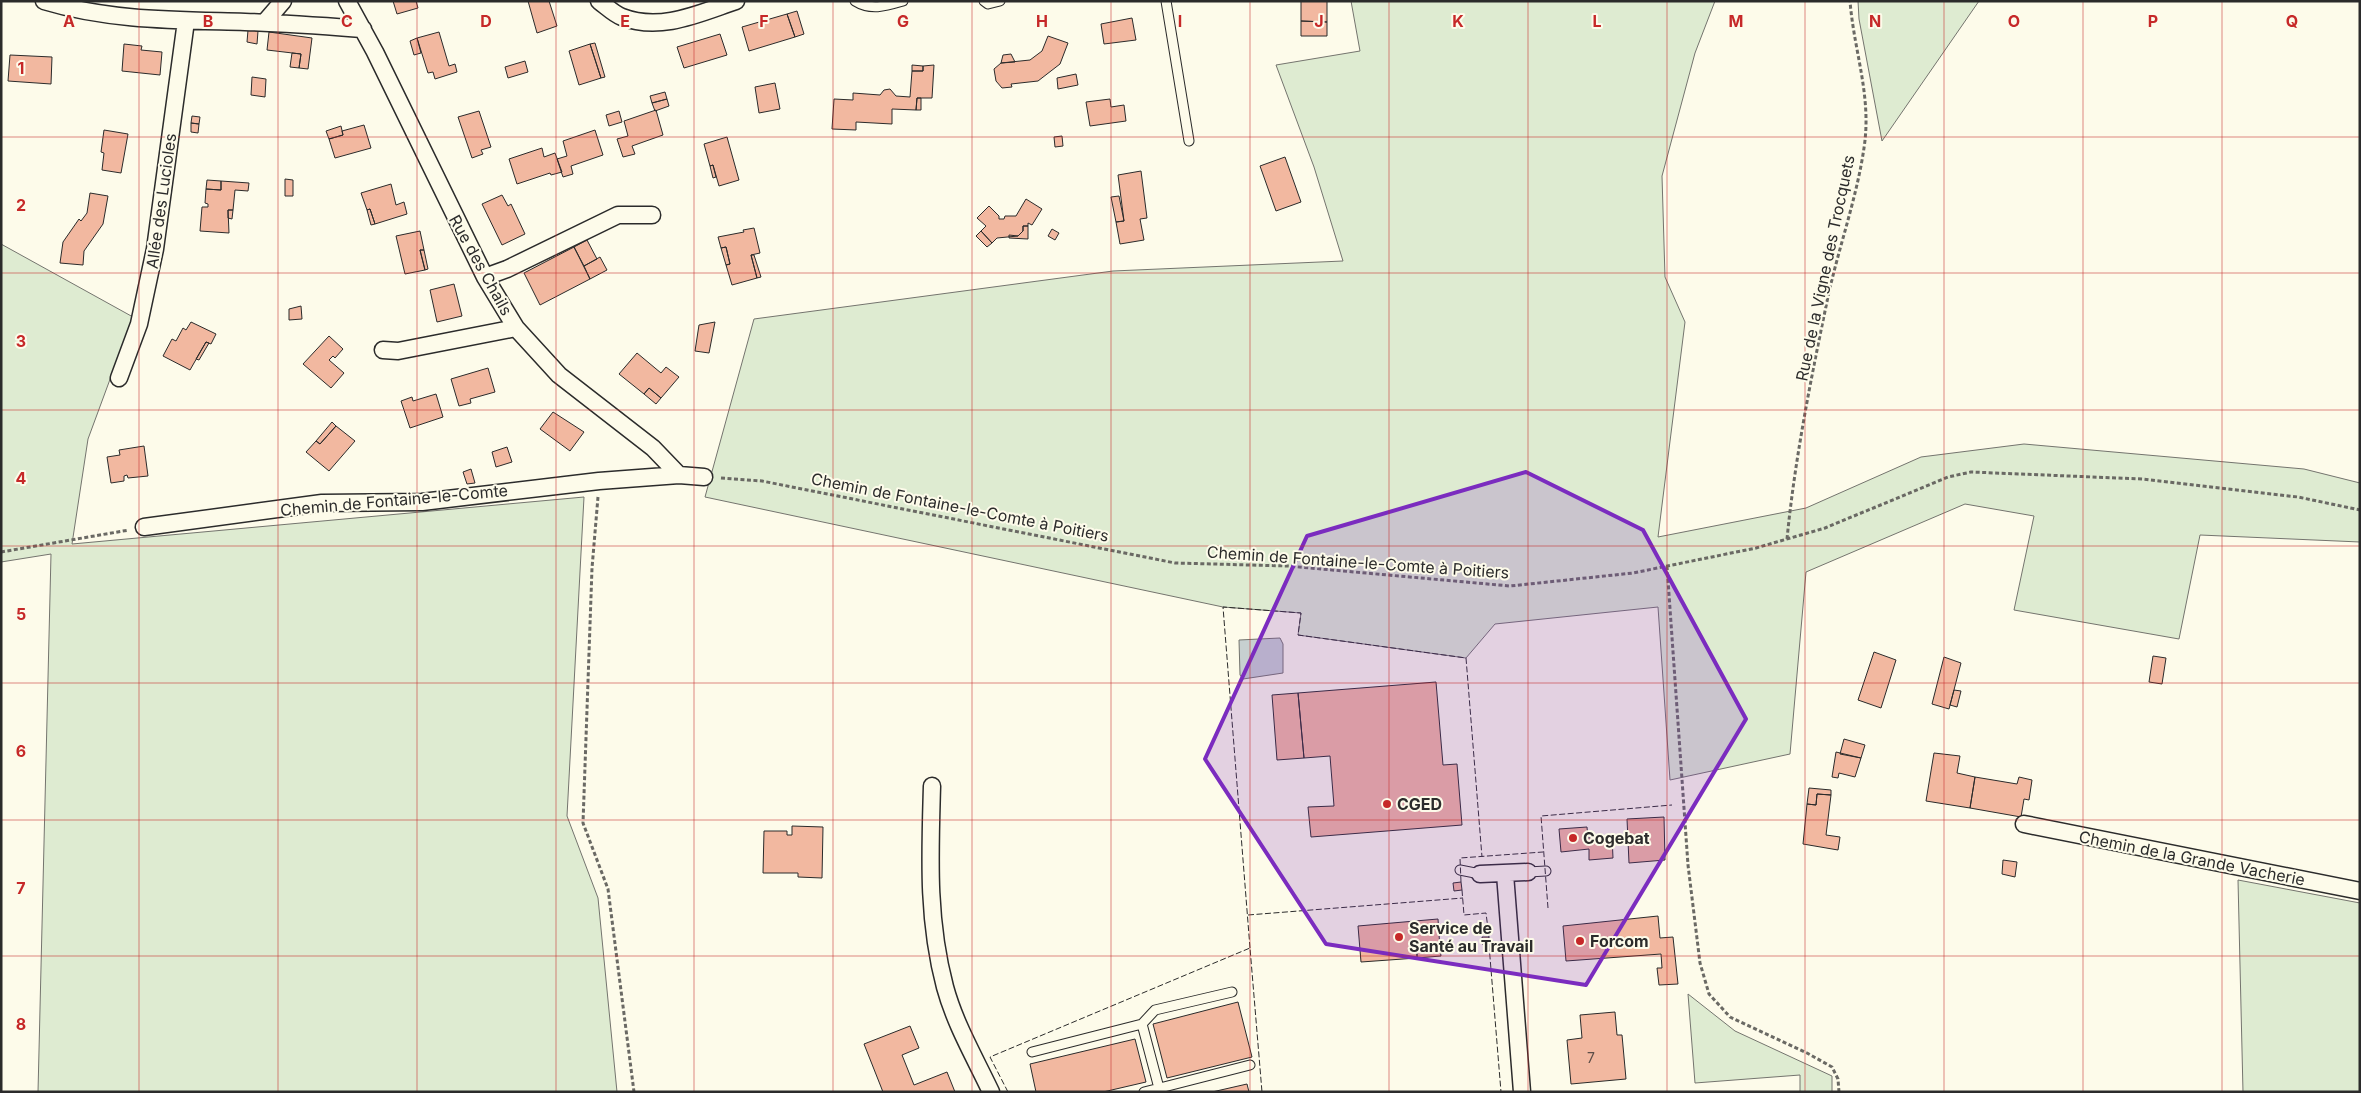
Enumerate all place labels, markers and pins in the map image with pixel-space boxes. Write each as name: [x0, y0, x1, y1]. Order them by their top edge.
place label: CGED: [1397, 794, 1442, 814]
marker: CGED: [1381, 798, 1393, 810]
place label: Cogebat: [1583, 828, 1650, 848]
marker: Cogebat: [1567, 832, 1579, 844]
place label: Service de Santé au Travail: [1409, 918, 1533, 956]
marker: Service de Santé au Travail: [1393, 931, 1405, 943]
place label: Forcom: [1590, 931, 1649, 951]
marker: Forcom: [1574, 935, 1586, 947]

